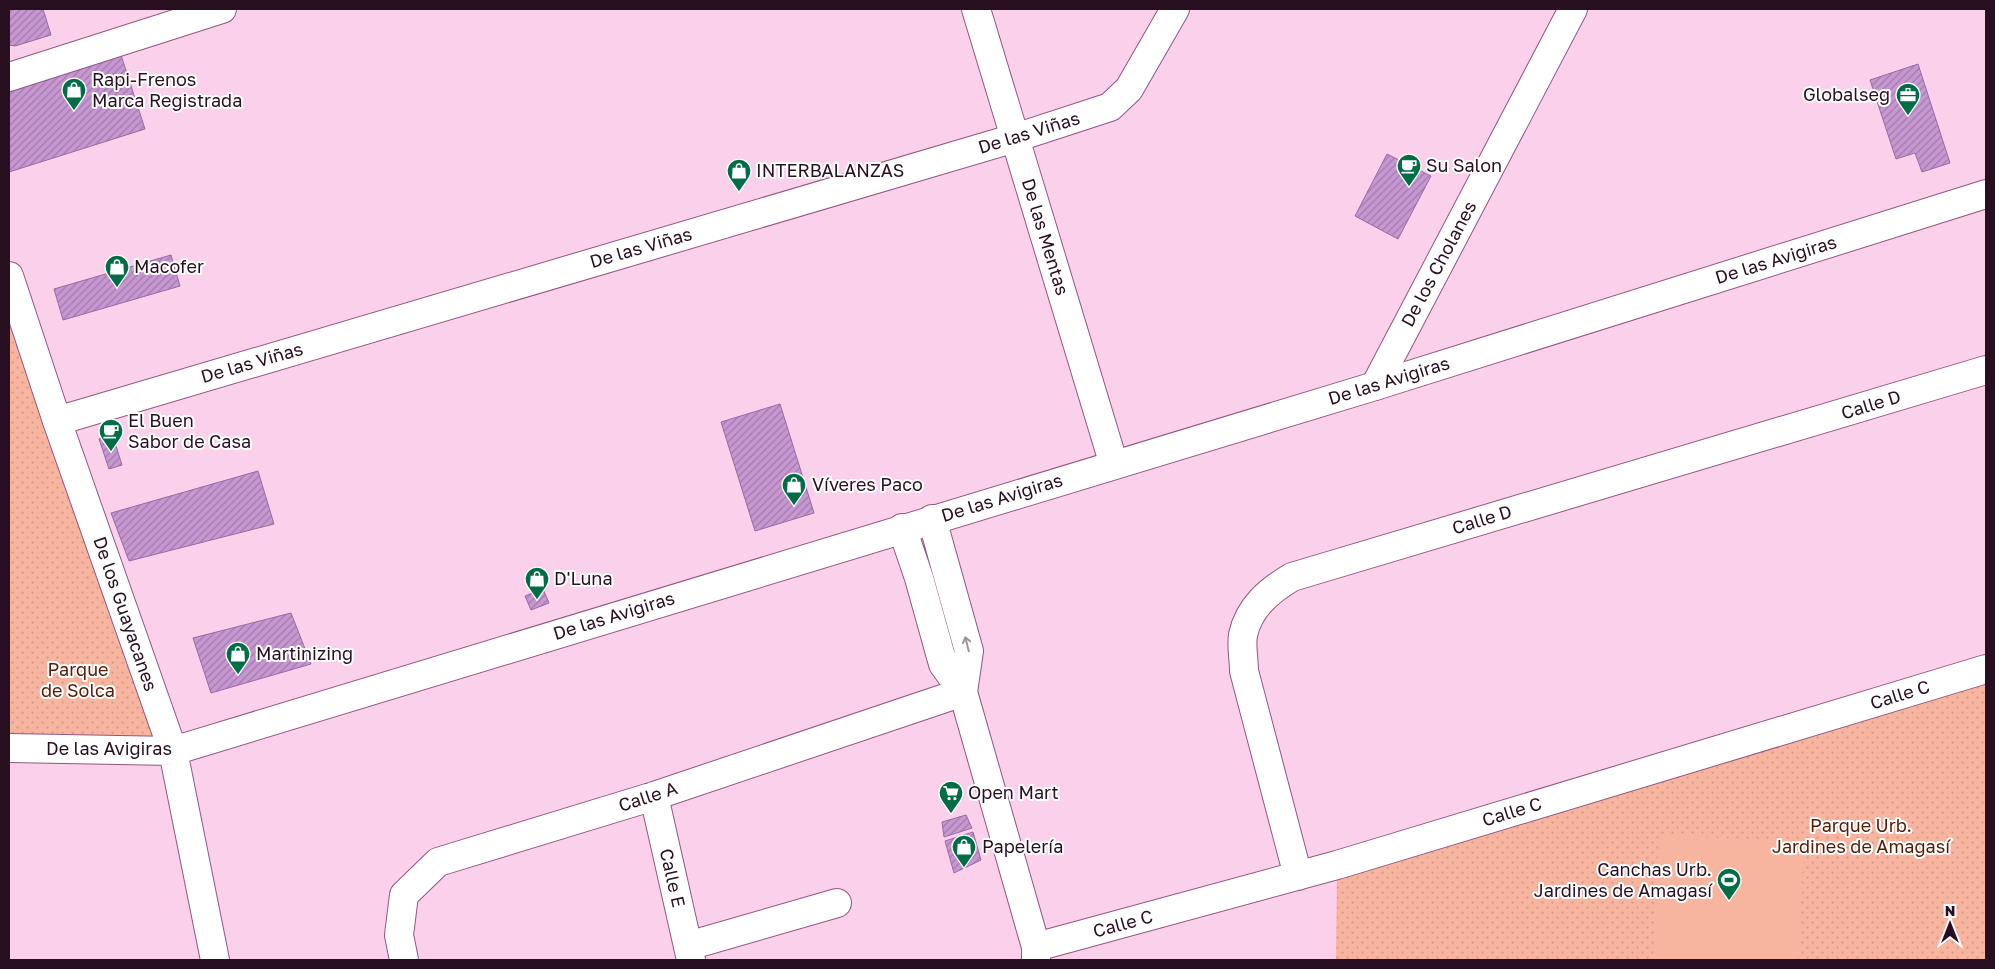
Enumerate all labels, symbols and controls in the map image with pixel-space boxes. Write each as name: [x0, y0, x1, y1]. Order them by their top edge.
place label: Rapi-Frenos Marca Registrada: [92, 68, 242, 111]
shop icon: Rapi-Frenos Marca Registrada: [61, 77, 87, 111]
office icon: Globalseg: [1895, 82, 1921, 116]
place label: Globalseg: [1803, 83, 1890, 105]
street label: De las Viñas: [975, 106, 1082, 158]
cafe icon: Su Salon: [1396, 153, 1422, 187]
place label: Su Salon: [1426, 154, 1502, 176]
shop icon: INTERBALANZAS: [726, 158, 752, 192]
place label: INTERBALANZAS: [756, 159, 904, 181]
street label: De las Mentas: [1018, 176, 1074, 298]
street label: De los Cholanes: [1396, 197, 1480, 330]
street label: De las Viñas: [587, 222, 694, 272]
street label: De las Avigiras: [1712, 230, 1839, 288]
shop icon: Macofer: [104, 254, 130, 288]
place label: Macofer: [134, 255, 204, 277]
street label: De las Viñas: [198, 337, 305, 387]
street label: De las Avigiras: [1325, 351, 1452, 409]
street label: Calle D: [1838, 385, 1903, 424]
place label: El Buen Sabor de Casa: [128, 409, 251, 452]
cafe icon: El Buen Sabor de Casa: [98, 418, 124, 452]
street label: De las Avigiras: [938, 468, 1065, 526]
shop icon: Víveres Paco: [781, 472, 807, 506]
place label: Víveres Paco: [812, 473, 923, 495]
street label: Calle D: [1449, 500, 1514, 539]
street label: De los Guayacanes: [89, 533, 163, 694]
shop icon: D'Luna: [524, 566, 550, 600]
place label: D'Luna: [554, 567, 613, 589]
street label: De las Avigiras: [550, 586, 677, 644]
one-way arrow: [962, 636, 971, 652]
shop icon: Martinizing: [225, 641, 251, 675]
place label: Martinizing: [256, 642, 353, 664]
park label: Parque de Solca: [41, 658, 115, 701]
street label: Calle C: [1867, 675, 1932, 713]
street label: De las Avigiras: [46, 737, 172, 759]
street label: Calle A: [615, 776, 680, 816]
supermarket icon: Open Mart: [938, 780, 964, 814]
place label: Open Mart: [968, 781, 1059, 803]
street label: Calle C: [1479, 792, 1544, 830]
park label: Parque Urb. Jardines de Amagasí: [1772, 814, 1951, 857]
shop icon: Papelería: [951, 834, 977, 868]
place label: Papelería: [982, 835, 1063, 857]
street label: Calle E: [656, 846, 690, 909]
place label: Canchas Urb. Jardines de Amagasí: [1534, 858, 1713, 901]
sports icon: Canchas Urb. Jardines de Amagasí: [1716, 867, 1742, 901]
north arrow: [1925, 899, 1975, 949]
text: N: [1945, 902, 1955, 919]
street label: Calle C: [1090, 905, 1155, 942]

